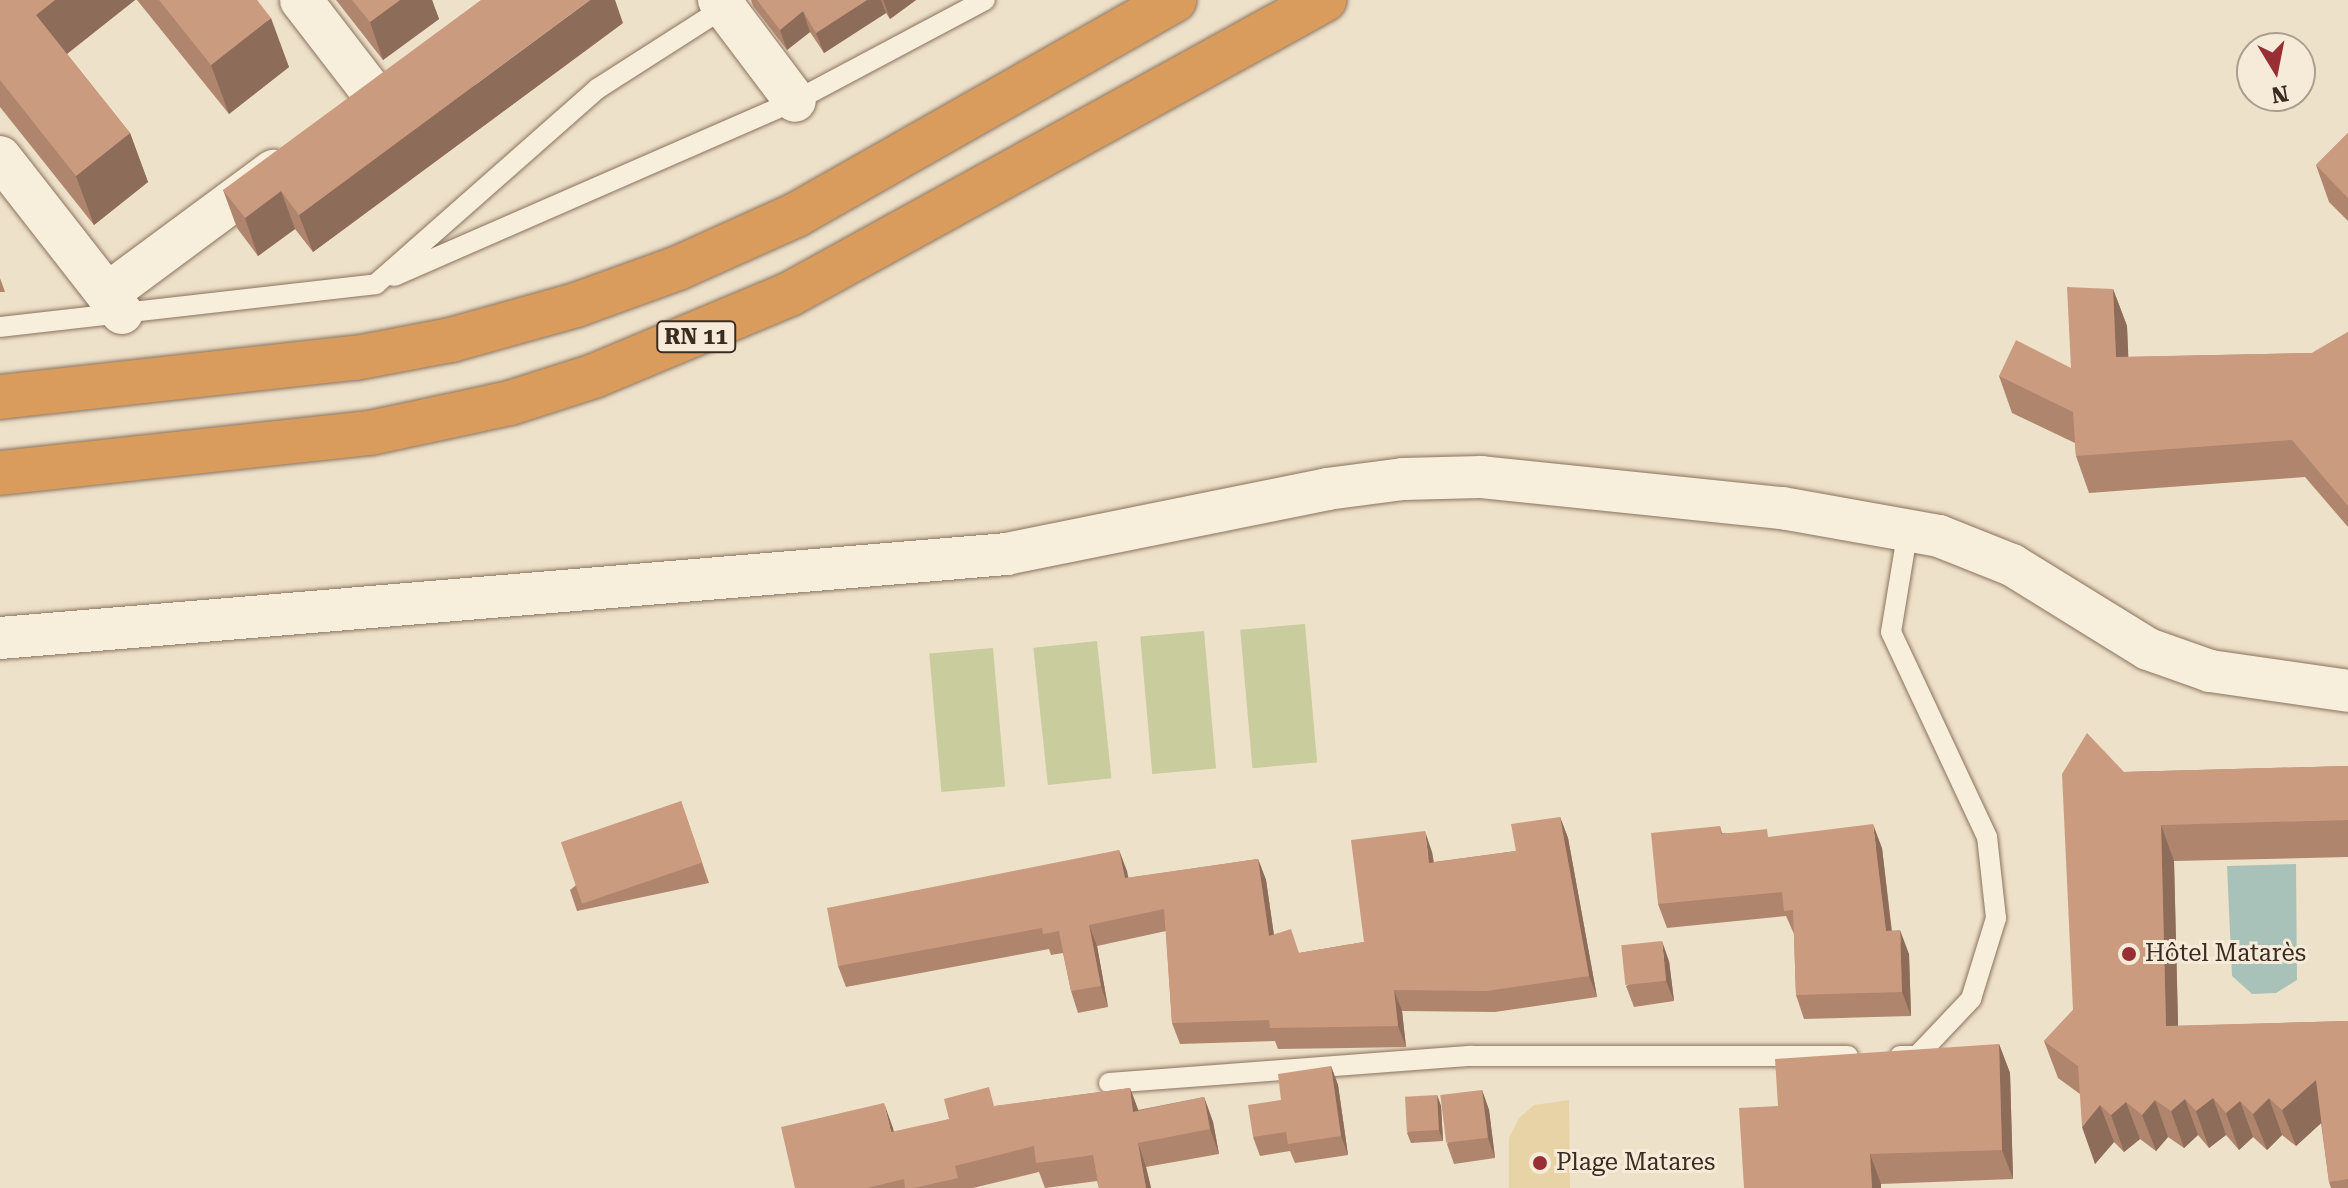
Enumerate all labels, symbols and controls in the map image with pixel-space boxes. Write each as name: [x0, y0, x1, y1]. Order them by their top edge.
north arrow: [2236, 32, 2316, 112]
text: N: [2269, 80, 2290, 108]
road number: RN 11: [656, 319, 736, 355]
place label: Hôtel Matarès: [2145, 940, 2306, 968]
marker: Hôtel Matarès: [2120, 945, 2138, 963]
place label: Plage Matares: [1556, 1149, 1715, 1177]
marker: Plage Matares: [1531, 1154, 1549, 1172]

